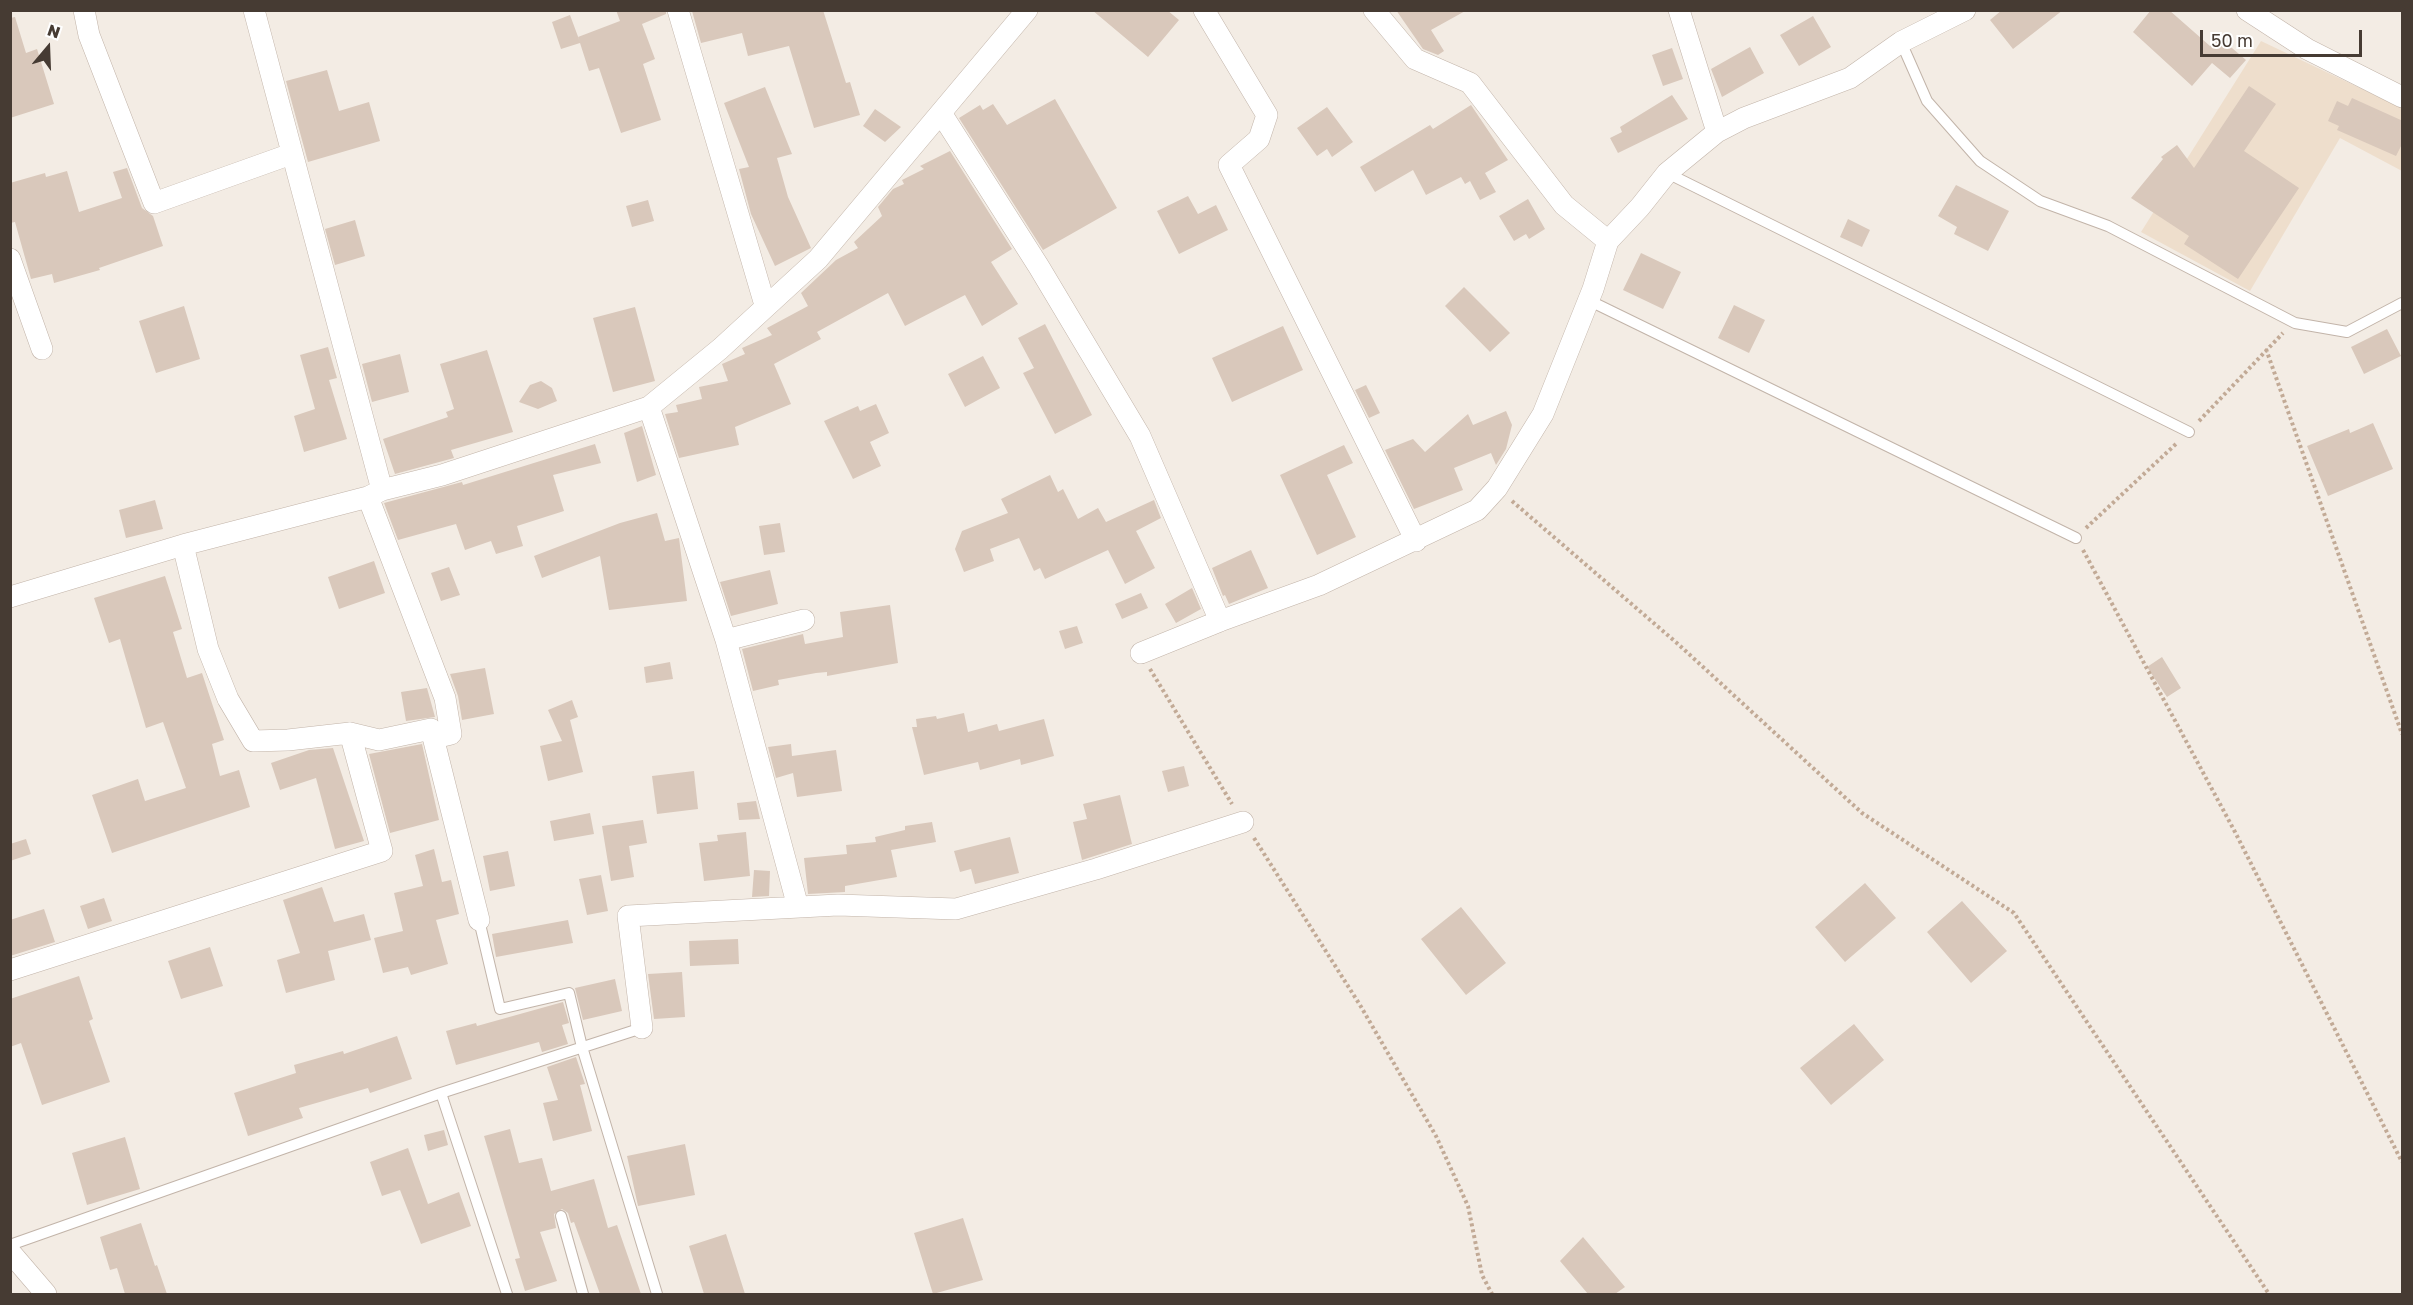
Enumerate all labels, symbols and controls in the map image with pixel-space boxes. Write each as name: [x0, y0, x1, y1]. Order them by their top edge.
north arrow: [18, 18, 78, 78]
scale bar: [2203, 18, 2365, 56]
text: N: [45, 20, 63, 42]
text: 50 m: [2211, 29, 2253, 51]

